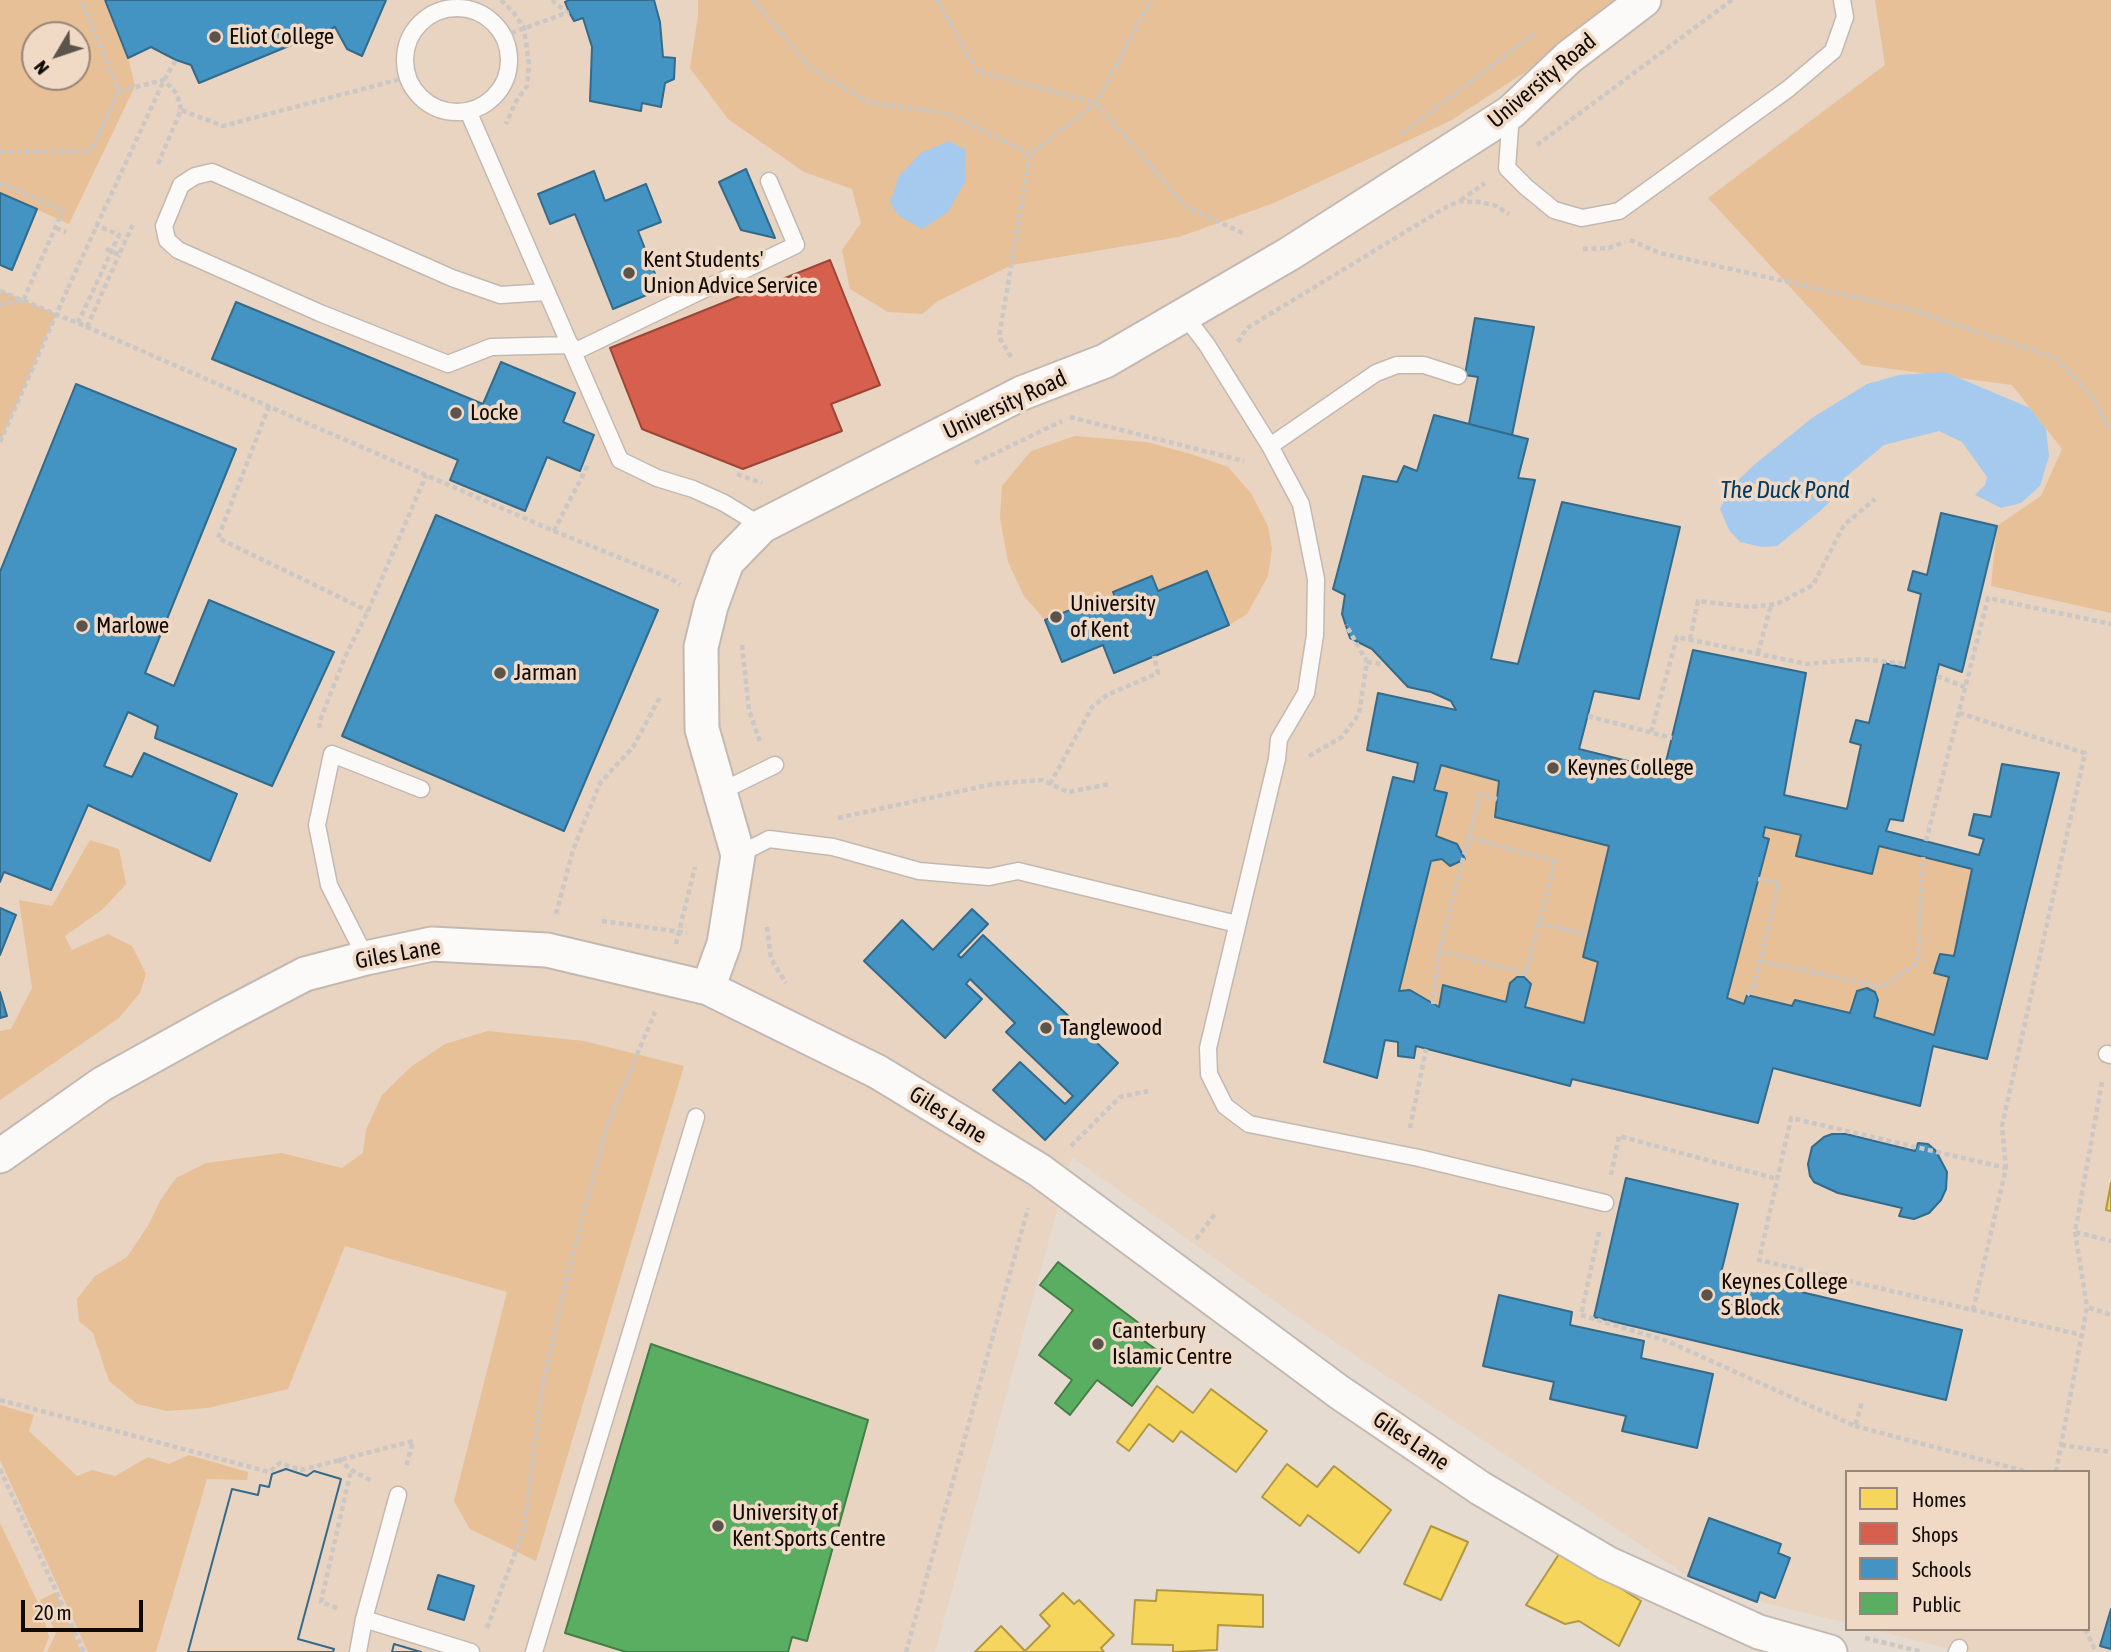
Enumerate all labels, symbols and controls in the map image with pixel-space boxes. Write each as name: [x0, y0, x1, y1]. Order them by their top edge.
north arrow: [21, 21, 91, 91]
place label: Eliot College: [229, 23, 334, 51]
street label: University Road: [1482, 28, 1602, 134]
marker: Eliot College: [207, 29, 223, 45]
text: N: [29, 57, 53, 79]
place label: Kent Students' Union Advice Service: [643, 246, 818, 300]
marker: Kent Students' Union Advice Service: [621, 265, 637, 281]
street label: University Road: [939, 364, 1071, 446]
place label: Locke: [470, 399, 518, 427]
marker: Locke: [448, 405, 464, 421]
water label: The Duck Pond: [1720, 476, 1850, 504]
place label: University of Kent: [1070, 590, 1156, 644]
marker: University of Kent: [1048, 609, 1064, 625]
place label: Marlowe: [96, 612, 169, 640]
marker: Marlowe: [74, 618, 90, 634]
place label: Jarman: [514, 659, 577, 687]
marker: Jarman: [492, 665, 508, 681]
place label: Keynes College: [1567, 754, 1694, 782]
marker: Keynes College: [1545, 760, 1561, 776]
street label: Giles Lane: [353, 933, 443, 975]
place label: Tanglewood: [1060, 1014, 1162, 1042]
marker: Tanglewood: [1038, 1020, 1054, 1036]
street label: Giles Lane: [904, 1080, 992, 1150]
place label: Keynes College S Block: [1721, 1268, 1848, 1322]
marker: Keynes College S Block: [1699, 1287, 1715, 1303]
place label: Canterbury Islamic Centre: [1112, 1317, 1232, 1371]
marker: Canterbury Islamic Centre: [1090, 1336, 1106, 1352]
street label: Giles Lane: [1368, 1405, 1454, 1477]
legend: [1845, 1470, 2090, 1631]
text: Homes: [1912, 1487, 1966, 1511]
place label: University of Kent Sports Centre: [732, 1499, 886, 1553]
marker: University of Kent Sports Centre: [710, 1518, 726, 1534]
text: Shops: [1912, 1522, 1958, 1546]
text: Schools: [1912, 1557, 1972, 1581]
scale bar: [24, 1586, 147, 1630]
text: Public: [1912, 1592, 1961, 1616]
text: 20 m: [34, 1600, 72, 1624]

